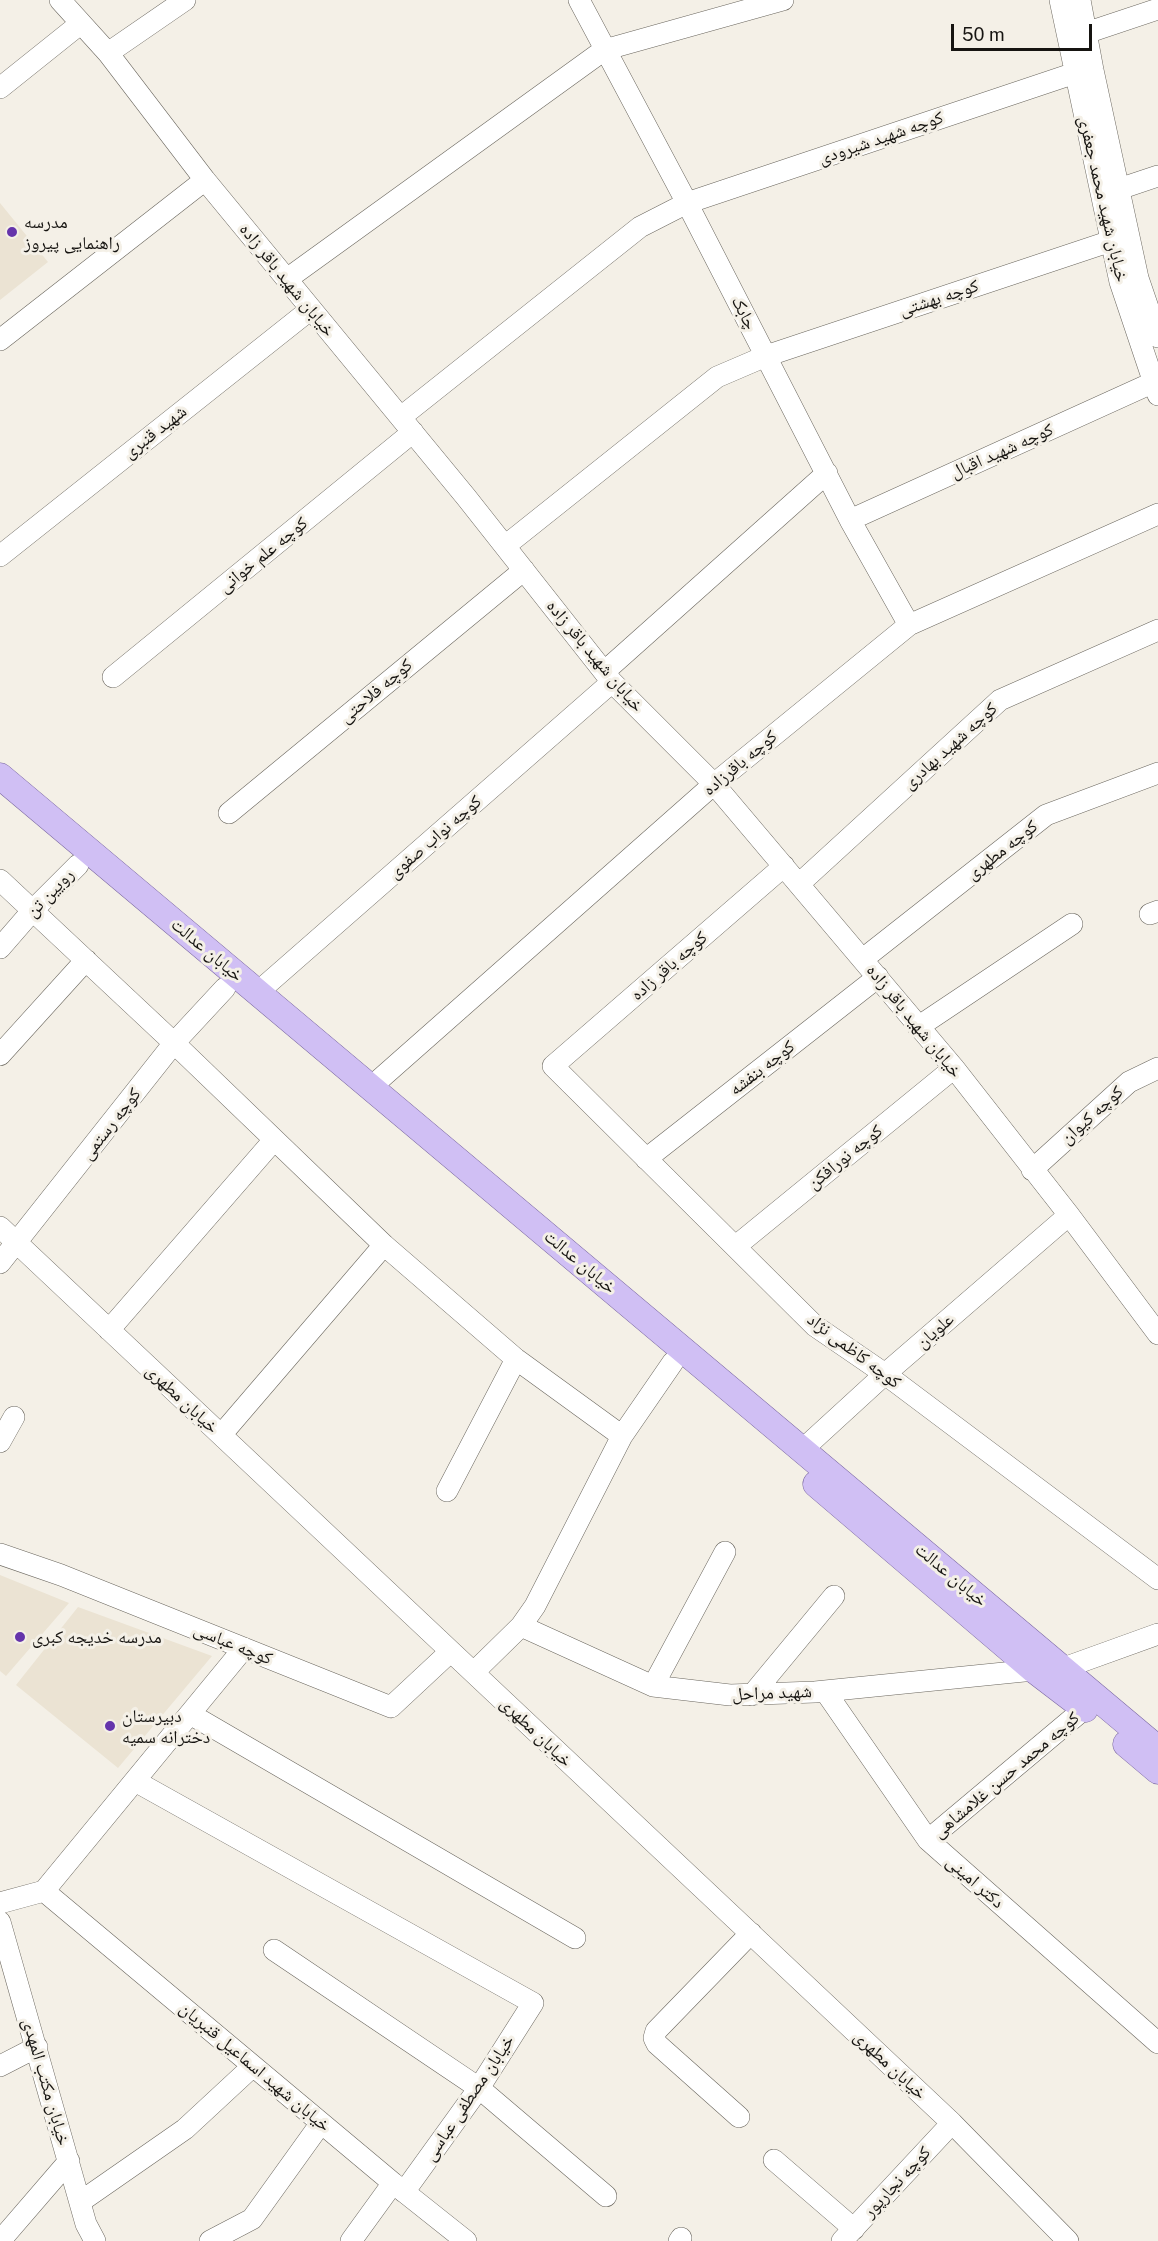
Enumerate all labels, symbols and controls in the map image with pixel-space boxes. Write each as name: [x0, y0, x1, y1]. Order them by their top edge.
scale bar: [954, 12, 1095, 50]
text: 50 m: [962, 24, 1005, 45]
street label: کوچه شهید شیرودی: [816, 107, 946, 169]
street label: خیابان شهید محمد جعفری: [1073, 114, 1133, 284]
place label: مدرسه راهنمایی پیروز: [24, 211, 120, 254]
street label: خیابان شهید باقر زاده: [235, 219, 339, 341]
marker: مدرسه راهنمایی پیروز: [5, 225, 19, 239]
street label: کوچه بهشتی: [896, 275, 982, 321]
street label: چابک: [726, 293, 762, 333]
street label: شهید قنبری: [119, 401, 191, 463]
street label: کوچه شهید اقبال: [947, 419, 1057, 483]
street label: کوچه علم خوانی: [214, 512, 312, 598]
street label: خیابان شهید باقر زاده: [542, 596, 648, 716]
street label: کوچه فلاحتی: [335, 654, 417, 728]
street label: کوچه شهید بهادری: [898, 698, 1002, 794]
street label: کوچه باقرزاده: [699, 726, 781, 800]
street label: کوچه نواب صفوی: [384, 791, 486, 883]
street label: کوچه مطهری: [962, 815, 1042, 885]
street label: رویین تن: [22, 864, 78, 922]
street label: خیابان عدالت: [167, 914, 247, 986]
street label: کوچه باقر زاده: [626, 927, 712, 1005]
street label: خیابان شهید باقر زاده: [862, 960, 966, 1082]
street label: کوچه بنفشه: [725, 1036, 799, 1100]
street label: کوچه کیوان: [1056, 1081, 1128, 1149]
street label: کوچه رستمی: [76, 1084, 146, 1164]
street label: کوچه نورافکن: [803, 1120, 887, 1194]
street label: خیابان عدالت: [540, 1226, 620, 1298]
street label: کوچه کاظمی نژاد: [803, 1309, 905, 1393]
street label: علویان: [912, 1309, 958, 1353]
street label: خیابان مطهری: [141, 1360, 223, 1438]
street label: خیابان عدالت: [911, 1539, 991, 1611]
street label: کوچه عباسی: [190, 1618, 276, 1670]
place label: مدرسه خدیجه کبری: [32, 1626, 162, 1648]
marker: مدرسه خدیجه کبری: [13, 1630, 27, 1644]
street label: شهید مراحل: [732, 1681, 812, 1705]
street label: خیابان مطهری: [496, 1692, 576, 1772]
place label: دبیرستان دخترانه سمیه: [122, 1705, 210, 1748]
street label: کوچه محمد حسن غلامشاهی: [928, 1707, 1084, 1843]
marker: دبیرستان دخترانه سمیه: [103, 1719, 117, 1733]
street label: دکتر امینی: [942, 1851, 1008, 1913]
street label: خیابان شهید اسماعیل قنبریان: [175, 1998, 335, 2136]
street label: خیابان مکتب المهدی: [18, 2016, 74, 2148]
street label: خیابان مطهری: [849, 2026, 931, 2104]
street label: خیابان مصطفی عباسی: [419, 2031, 519, 2165]
street label: کوچه نجارپور: [858, 2142, 936, 2222]

